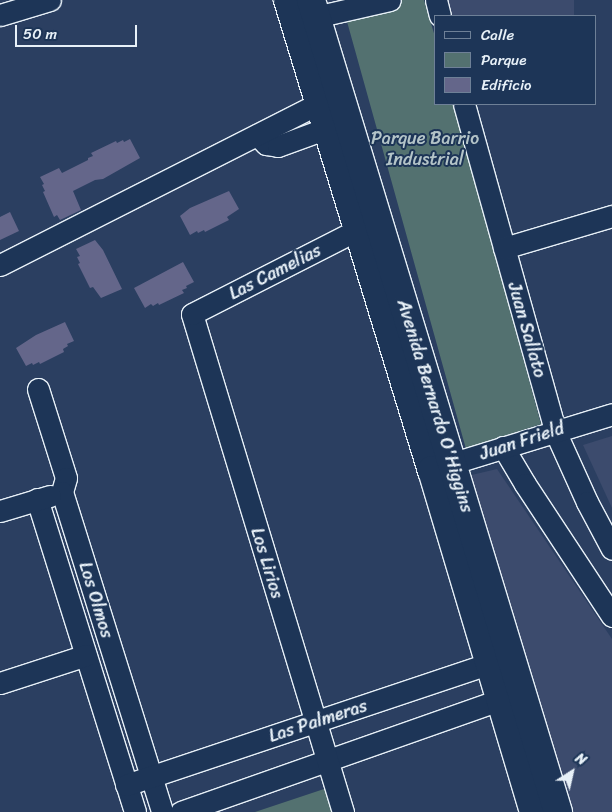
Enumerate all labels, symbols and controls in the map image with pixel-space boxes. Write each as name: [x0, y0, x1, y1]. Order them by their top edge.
scale bar: [18, 15, 140, 47]
legend: [434, 15, 597, 105]
text: 50 m: [23, 21, 57, 47]
text: Calle: [481, 22, 514, 48]
text: Parque: [481, 47, 526, 73]
text: Edificio: [481, 72, 532, 98]
park label: Parque Barrio Industrial: [371, 128, 479, 170]
street label: Las Camelias: [225, 240, 325, 304]
street label: Juan Sallato: [503, 280, 551, 380]
street label: Avenida Bernardo O'Higgins: [392, 297, 478, 515]
street label: Juan Frield: [477, 417, 567, 465]
street label: Los Lirios: [246, 525, 288, 601]
street label: Los Olmos: [74, 560, 118, 640]
street label: Las Palmeras: [266, 695, 370, 747]
text: N: [570, 746, 592, 772]
north arrow: [547, 747, 597, 797]

